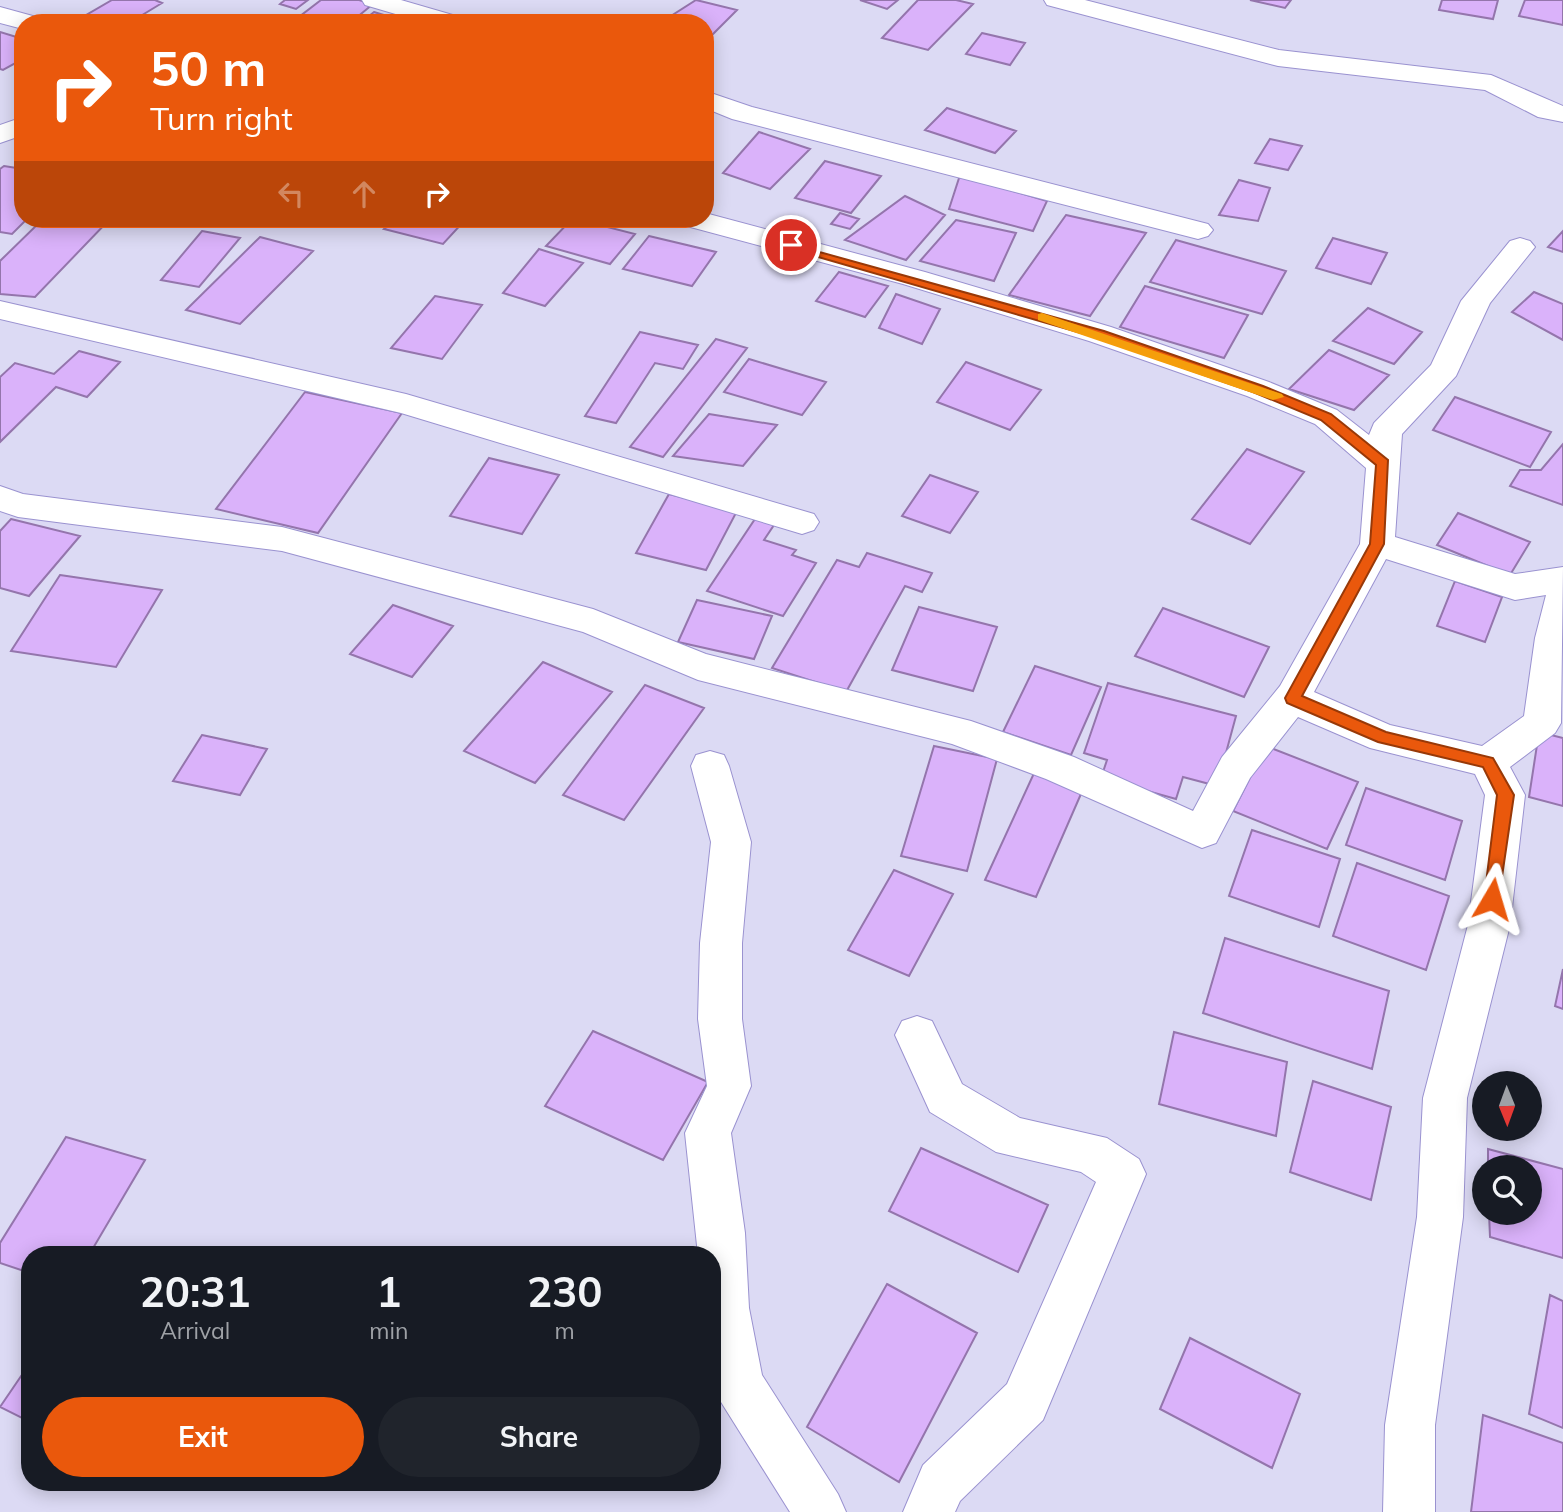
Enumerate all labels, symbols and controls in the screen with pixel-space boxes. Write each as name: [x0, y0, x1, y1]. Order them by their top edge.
text: 50 m: [150, 37, 266, 98]
icon: right: [35, 42, 126, 133]
text: Turn right: [150, 98, 293, 138]
icon: left: [272, 175, 310, 213]
icon: ahead: [345, 175, 383, 213]
icon: right: [418, 175, 456, 213]
pin: [761, 215, 821, 275]
icon: arrive: [772, 226, 810, 264]
position arrow: [1455, 862, 1529, 936]
north arrow: [1472, 1071, 1542, 1141]
map controls: [1472, 1071, 1542, 1225]
button: search: [1472, 1155, 1542, 1225]
text: 20:31: [140, 1265, 251, 1318]
text: 1: [376, 1265, 401, 1318]
text: 230: [527, 1265, 602, 1318]
text: Arrival: [160, 1316, 230, 1345]
text: min: [369, 1316, 408, 1345]
text: m: [555, 1316, 575, 1345]
button: Exit: [42, 1397, 364, 1477]
button: Share: [378, 1397, 700, 1477]

